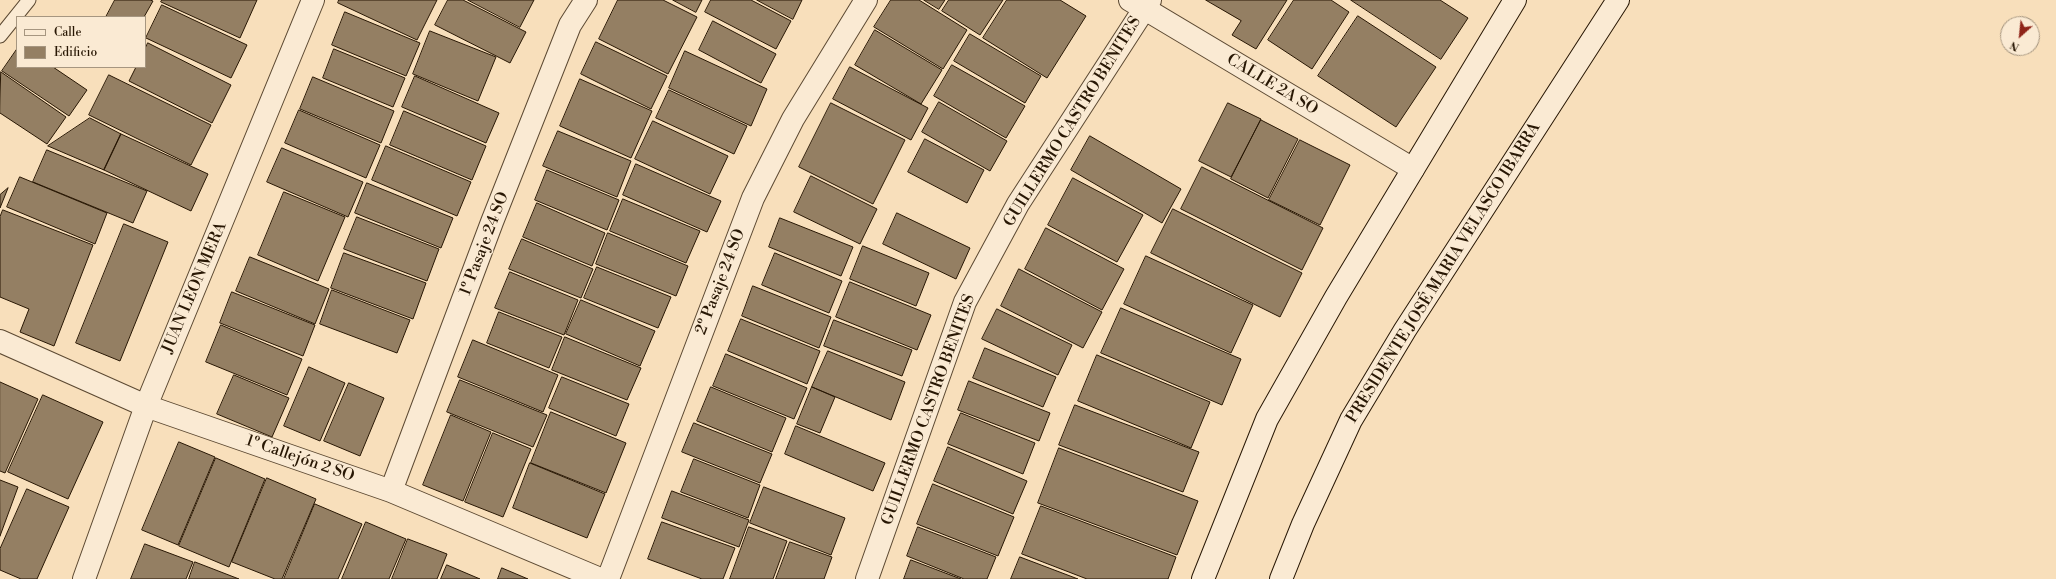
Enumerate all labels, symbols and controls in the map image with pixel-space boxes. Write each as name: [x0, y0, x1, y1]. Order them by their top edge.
street label: GUILLERMO CASTRO BENITES: [1000, 13, 1146, 231]
legend: [16, 16, 146, 68]
north arrow: [2000, 16, 2040, 56]
text: Calle: [54, 25, 81, 40]
text: N: [2008, 38, 2022, 54]
text: Edificio: [54, 45, 97, 60]
street label: CALLE 2A SO: [1223, 50, 1321, 120]
street label: PRESIDENTE JOSÉ MARIA VELASCO IBARRA: [1343, 119, 1545, 427]
street label: 1º Pasaje 24 SO: [456, 190, 514, 298]
street label: JUAN LEON MERA: [159, 220, 231, 356]
street label: 2º Pasaje 24 SO: [692, 227, 750, 337]
street label: GUILLERMO CASTRO BENITES: [878, 292, 980, 528]
street label: 1º Callejón 2 SO: [243, 431, 357, 487]

